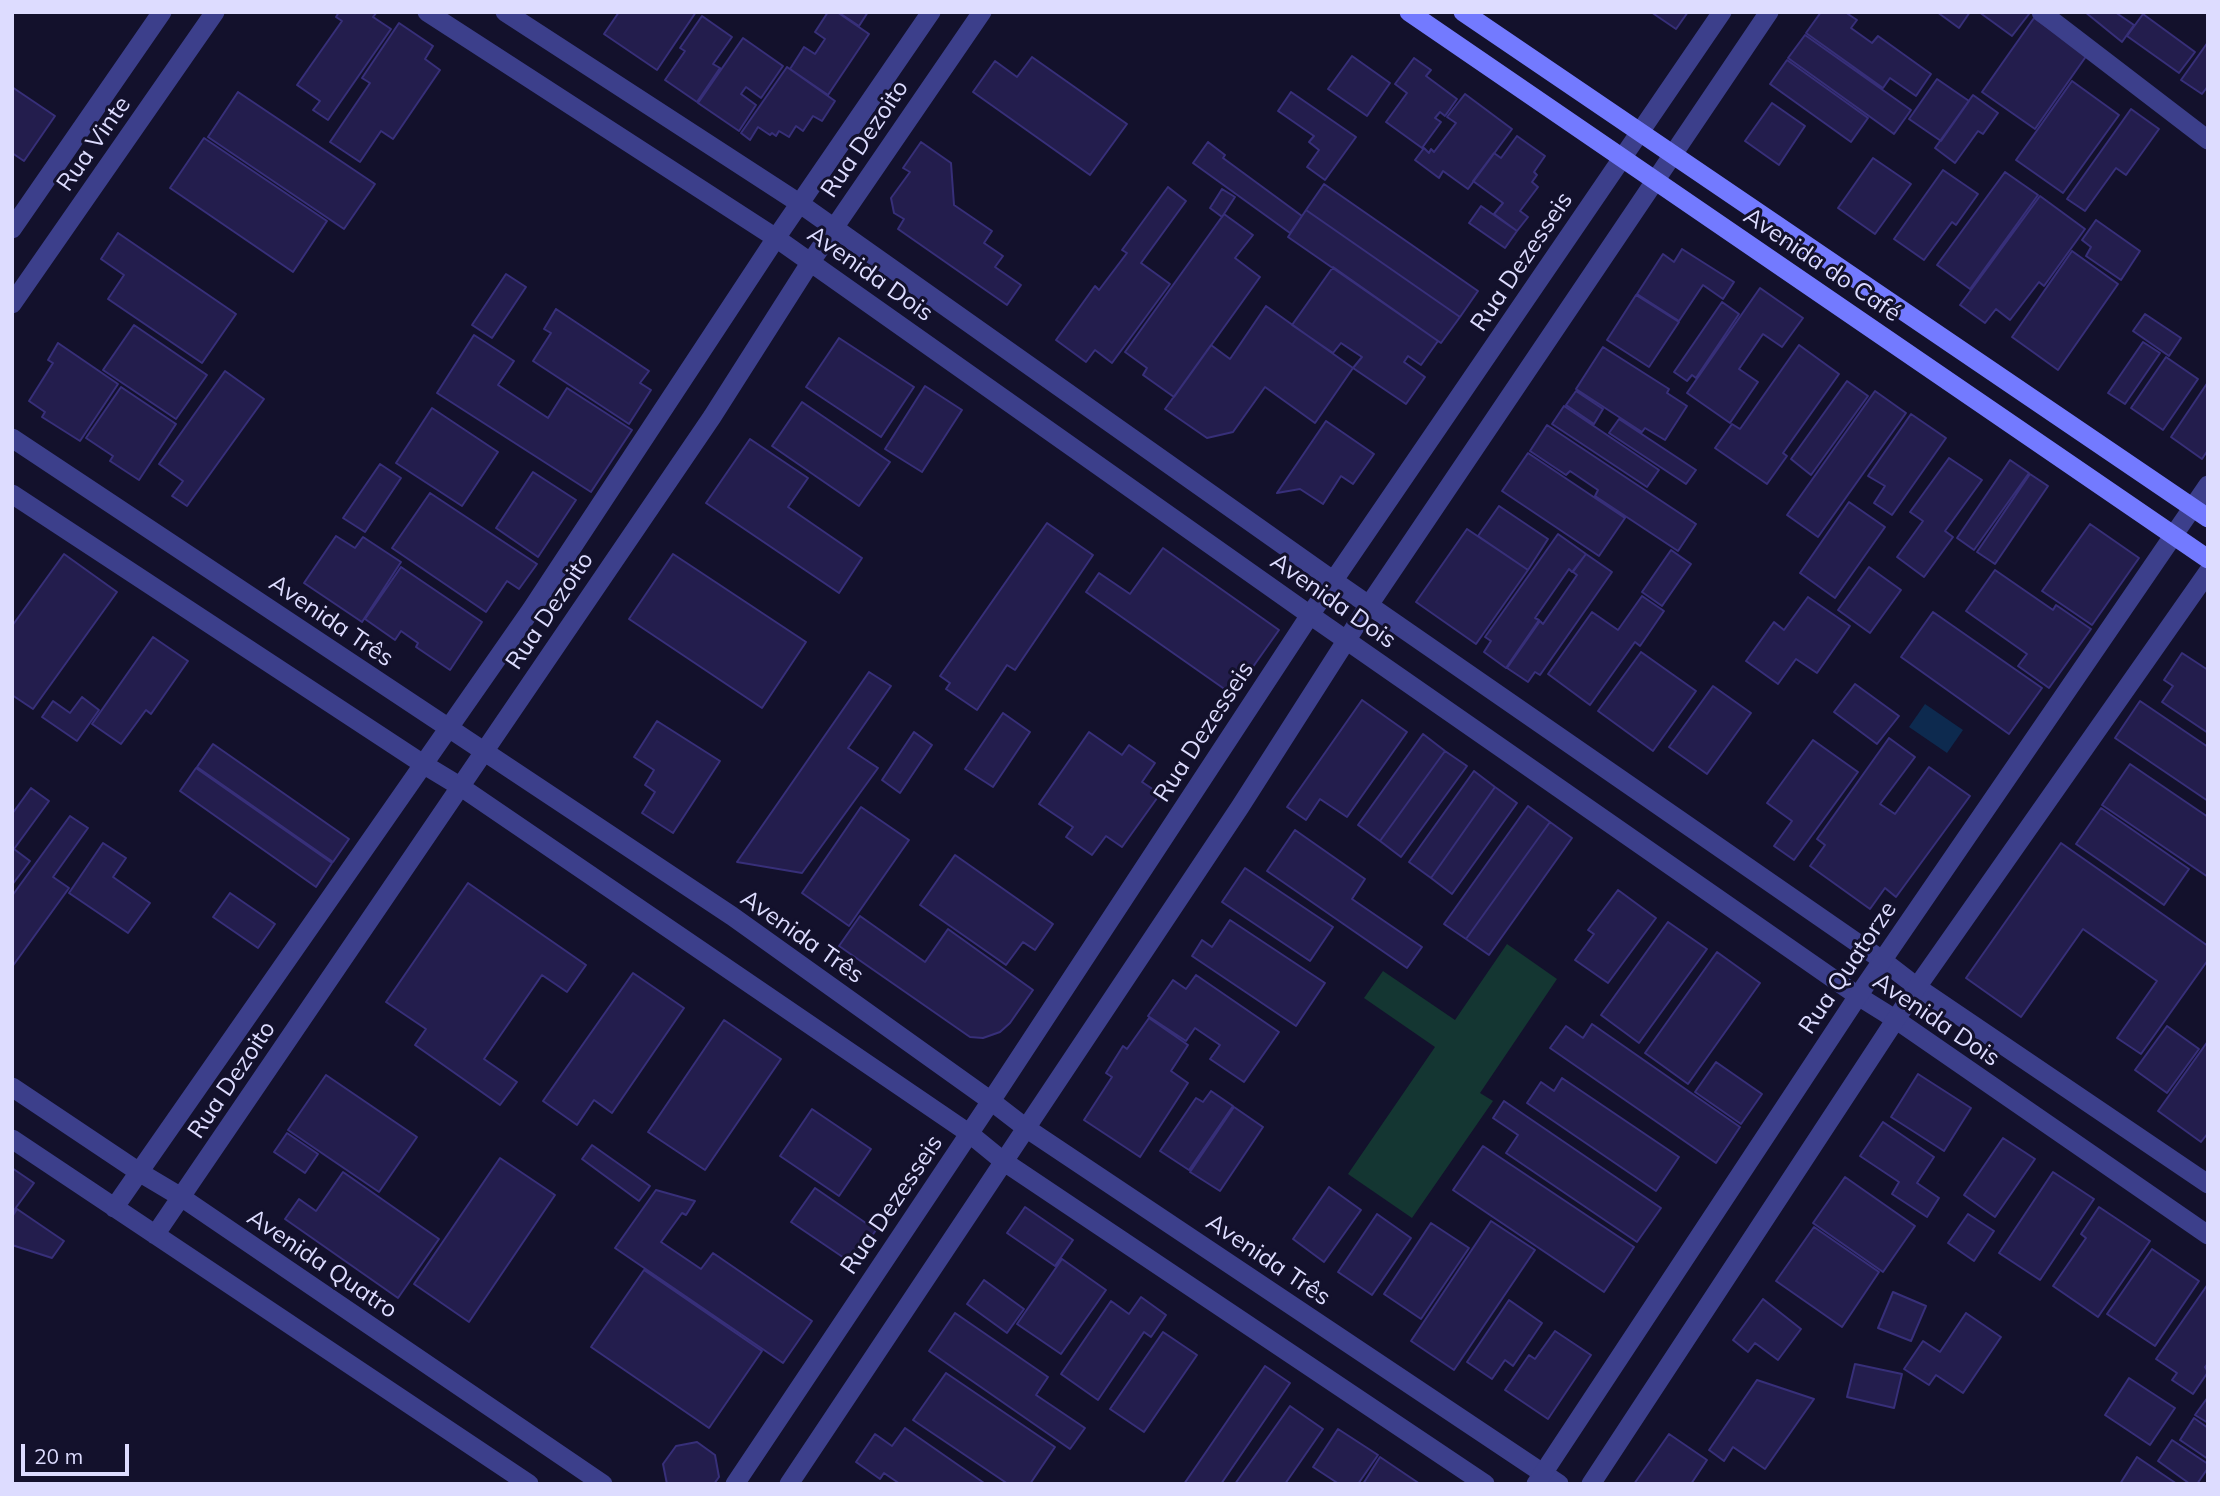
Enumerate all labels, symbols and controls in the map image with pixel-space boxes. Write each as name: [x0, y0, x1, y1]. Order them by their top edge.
street label: Rua Dezoito: [815, 75, 915, 203]
street label: Rua Vinte: [51, 91, 137, 197]
street label: Rua Dezesseis: [1465, 187, 1579, 337]
street label: Avenida do Café: [1738, 202, 1906, 328]
street label: Avenida Dois: [802, 220, 938, 328]
street label: Rua Dezoito: [500, 547, 600, 675]
street label: Avenida Dois: [1265, 547, 1401, 655]
street label: Avenida Três: [263, 569, 399, 673]
street label: Rua Dezesseis: [1148, 656, 1260, 808]
street label: Avenida Três: [735, 884, 869, 990]
street label: Rua Quatorze: [1793, 896, 1903, 1040]
street label: Avenida Dois: [1867, 967, 2005, 1073]
street label: Rua Dezoito: [182, 1016, 282, 1144]
street label: Rua Dezesseis: [835, 1130, 949, 1280]
street label: Avenida Quatro: [241, 1203, 403, 1325]
street label: Avenida Três: [1200, 1208, 1336, 1312]
scale bar: [24, 1430, 133, 1474]
text: 20 m: [34, 1443, 83, 1469]

